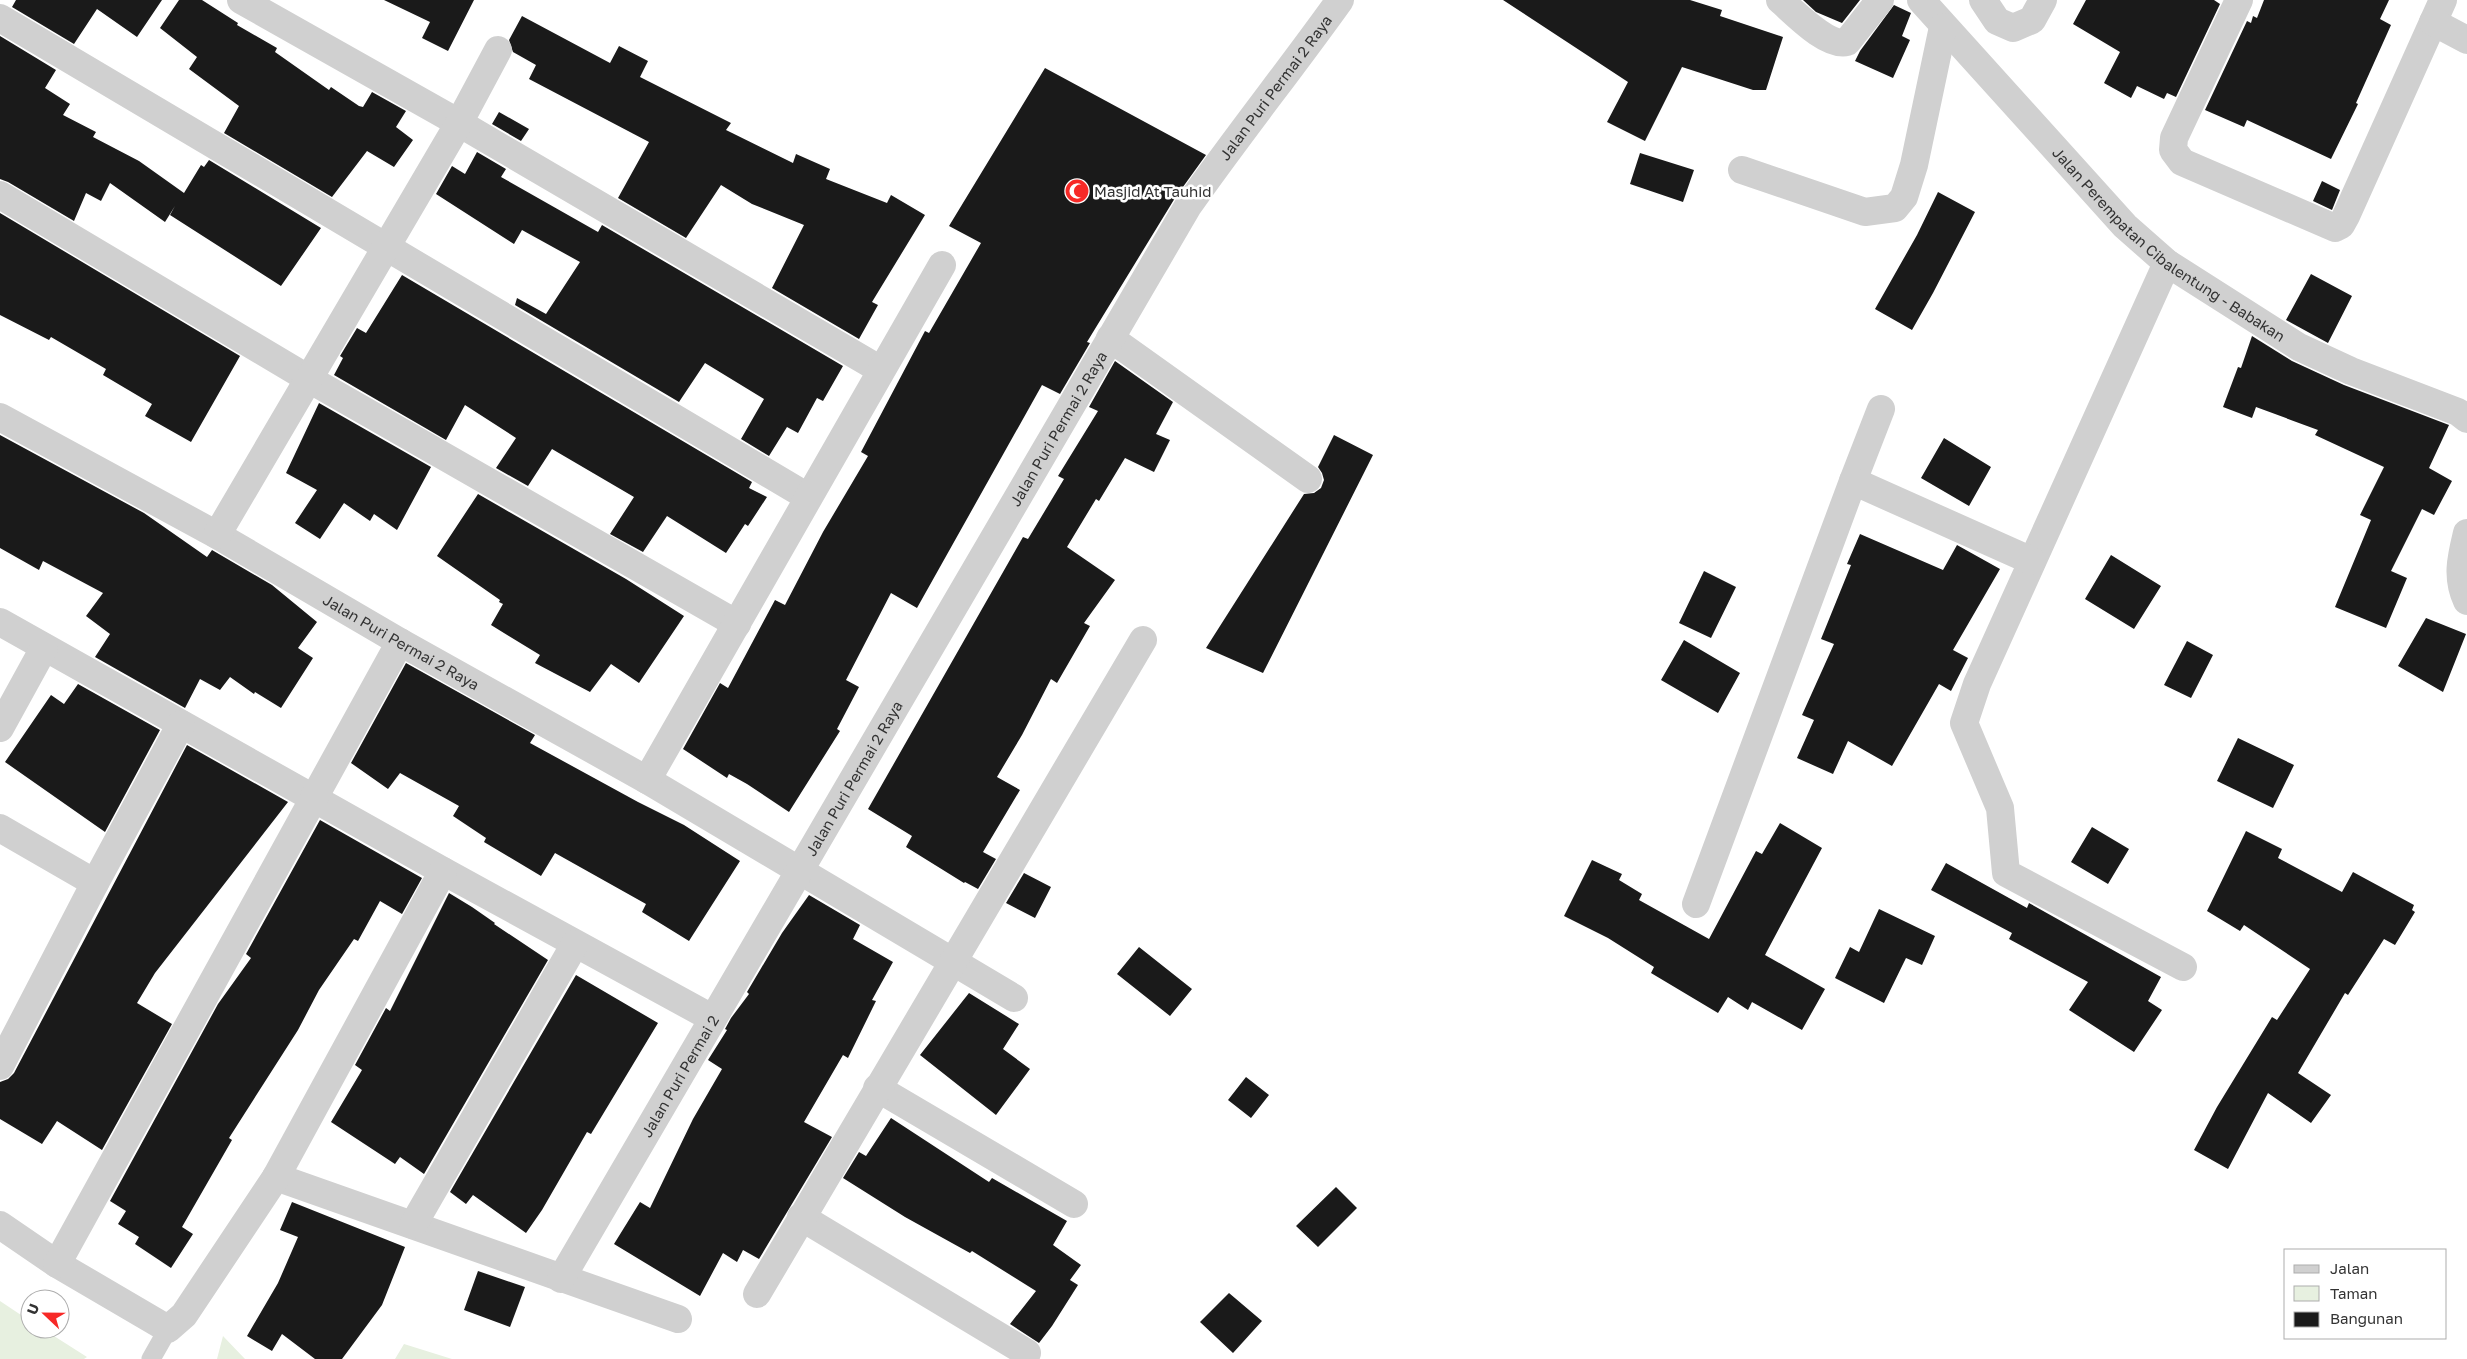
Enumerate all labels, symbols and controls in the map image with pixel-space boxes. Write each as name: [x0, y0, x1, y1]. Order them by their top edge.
street label: Jalan Puri Permai 2 Raya: [1215, 11, 1335, 164]
street label: Jalan Perempatan Cibalentung - Babakan: [2049, 143, 2289, 345]
mosque icon: Masjid At Tauhid: [1064, 178, 1090, 204]
place label: Masjid At Tauhid: [1094, 182, 1212, 200]
street label: Jalan Puri Permai 2 Raya: [1006, 348, 1110, 509]
street label: Jalan Puri Permai 2 Raya: [320, 590, 482, 693]
street label: Jalan Puri Permai 2 Raya: [801, 697, 906, 859]
street label: Jalan Puri Permai 2: [637, 1012, 722, 1140]
legend: [2284, 1249, 2447, 1339]
text: Jalan: [2330, 1259, 2369, 1277]
text: Taman: [2330, 1284, 2377, 1302]
north arrow: [20, 1289, 70, 1339]
text: U: [23, 1301, 42, 1317]
text: Bangunan: [2330, 1309, 2403, 1327]

